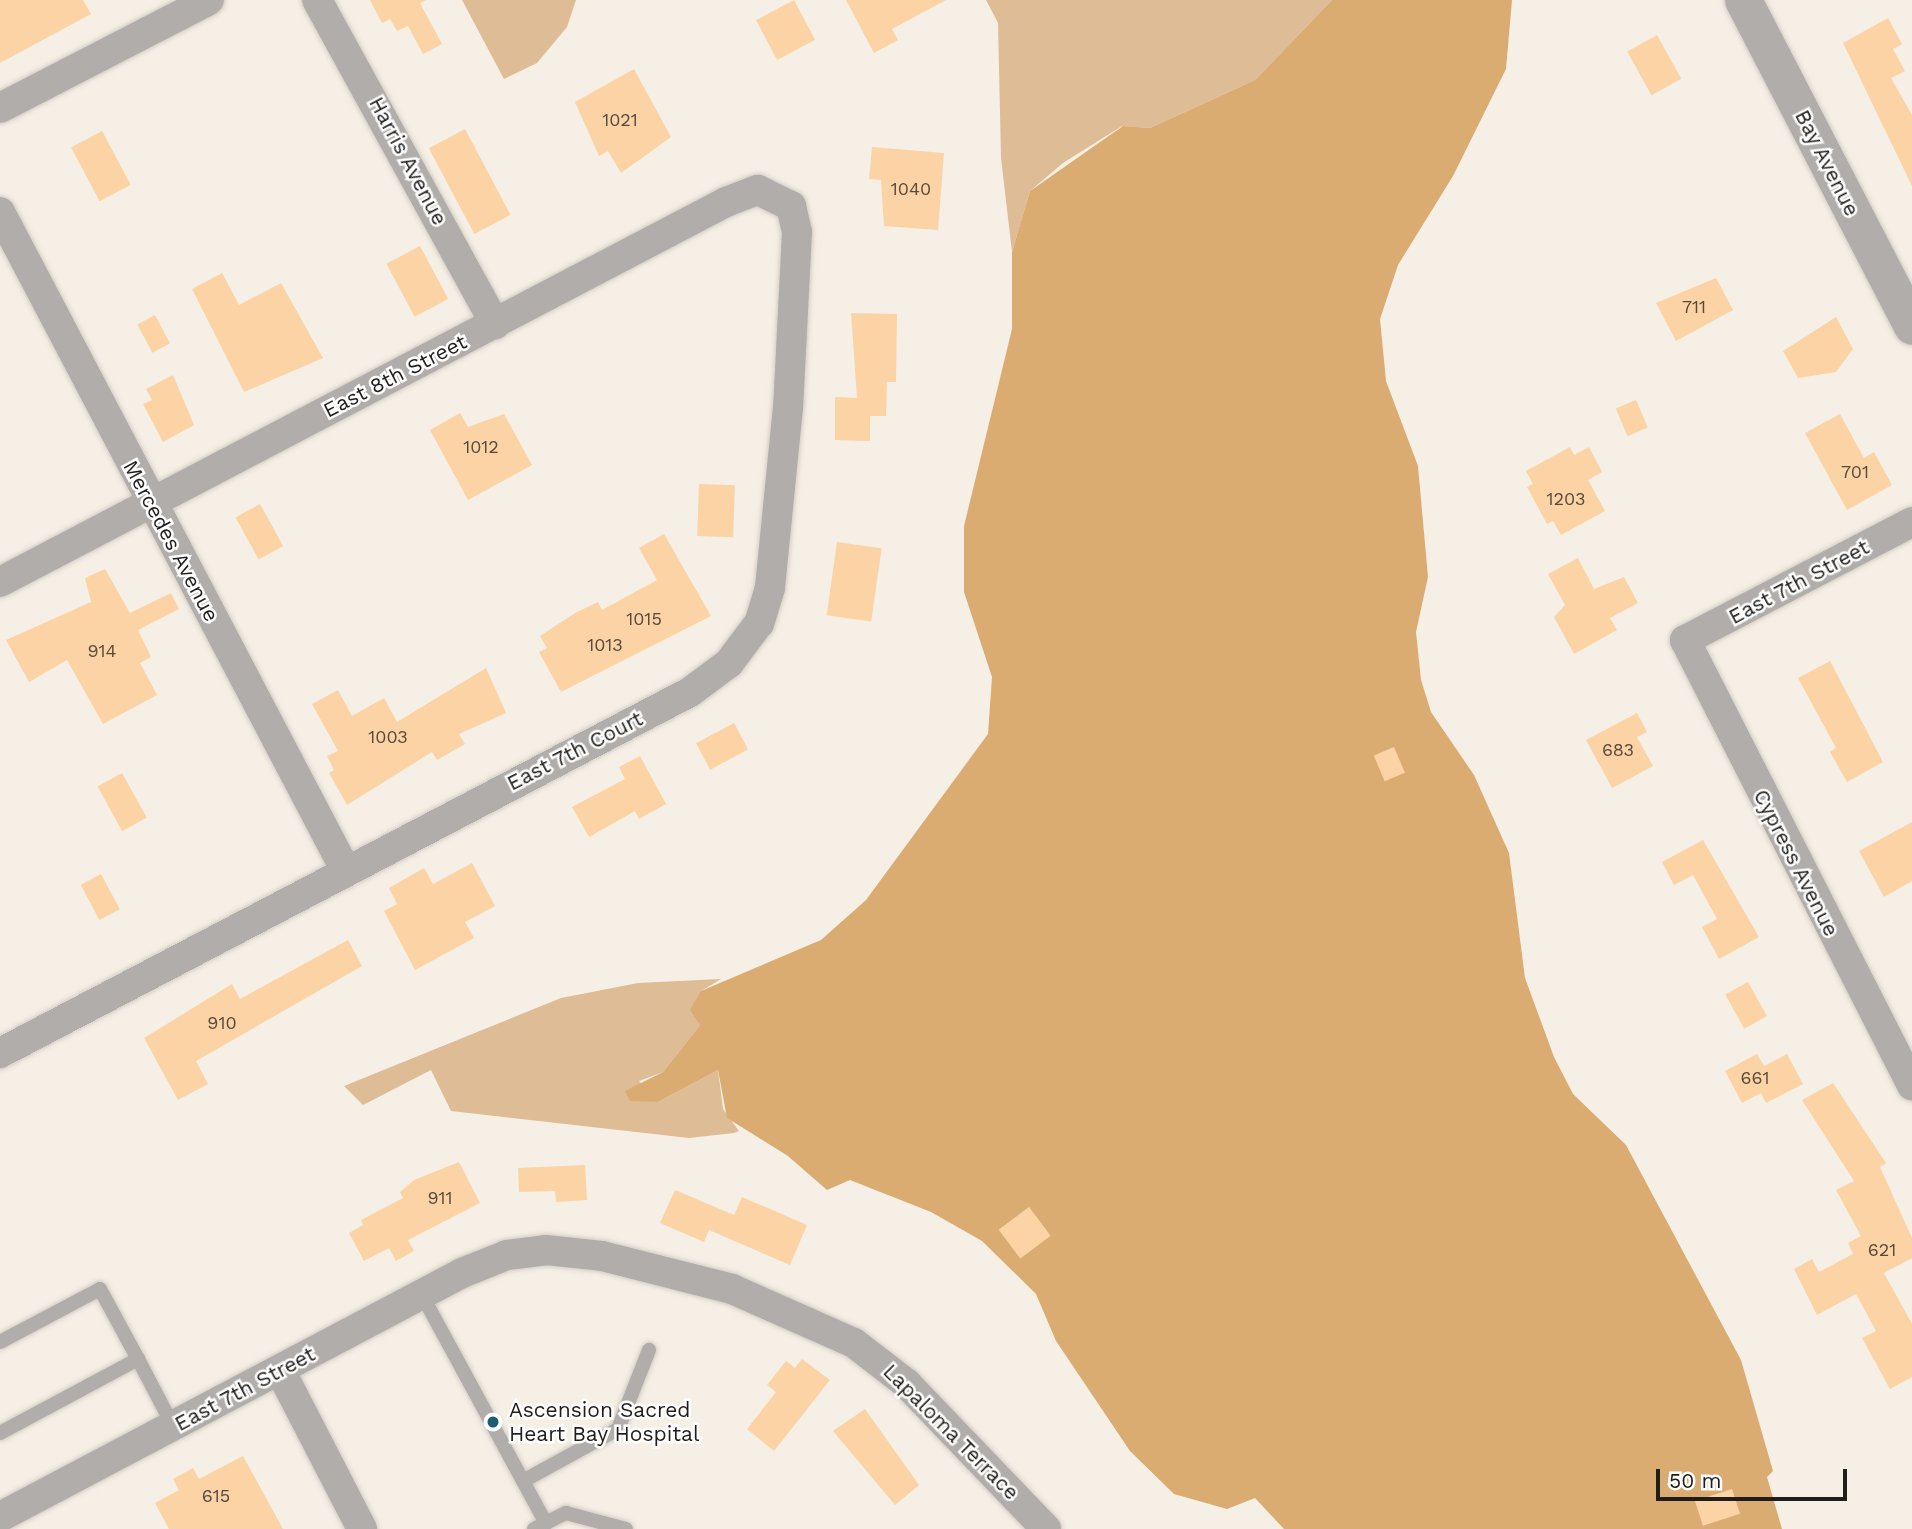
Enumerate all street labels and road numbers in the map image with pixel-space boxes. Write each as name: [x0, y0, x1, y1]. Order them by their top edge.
street label: Harris Avenue: [363, 92, 453, 230]
street label: Bay Avenue: [1789, 105, 1865, 221]
street label: East 8th Street: [319, 329, 471, 423]
street label: Mercedes Avenue: [118, 456, 224, 626]
street label: East 7th Street: [1724, 534, 1874, 630]
street label: East 7th Court: [503, 706, 647, 796]
street label: Cypress Avenue: [1748, 785, 1844, 941]
street label: East 7th Street: [170, 1341, 320, 1437]
street label: Lapaloma Terrace: [878, 1359, 1024, 1505]

